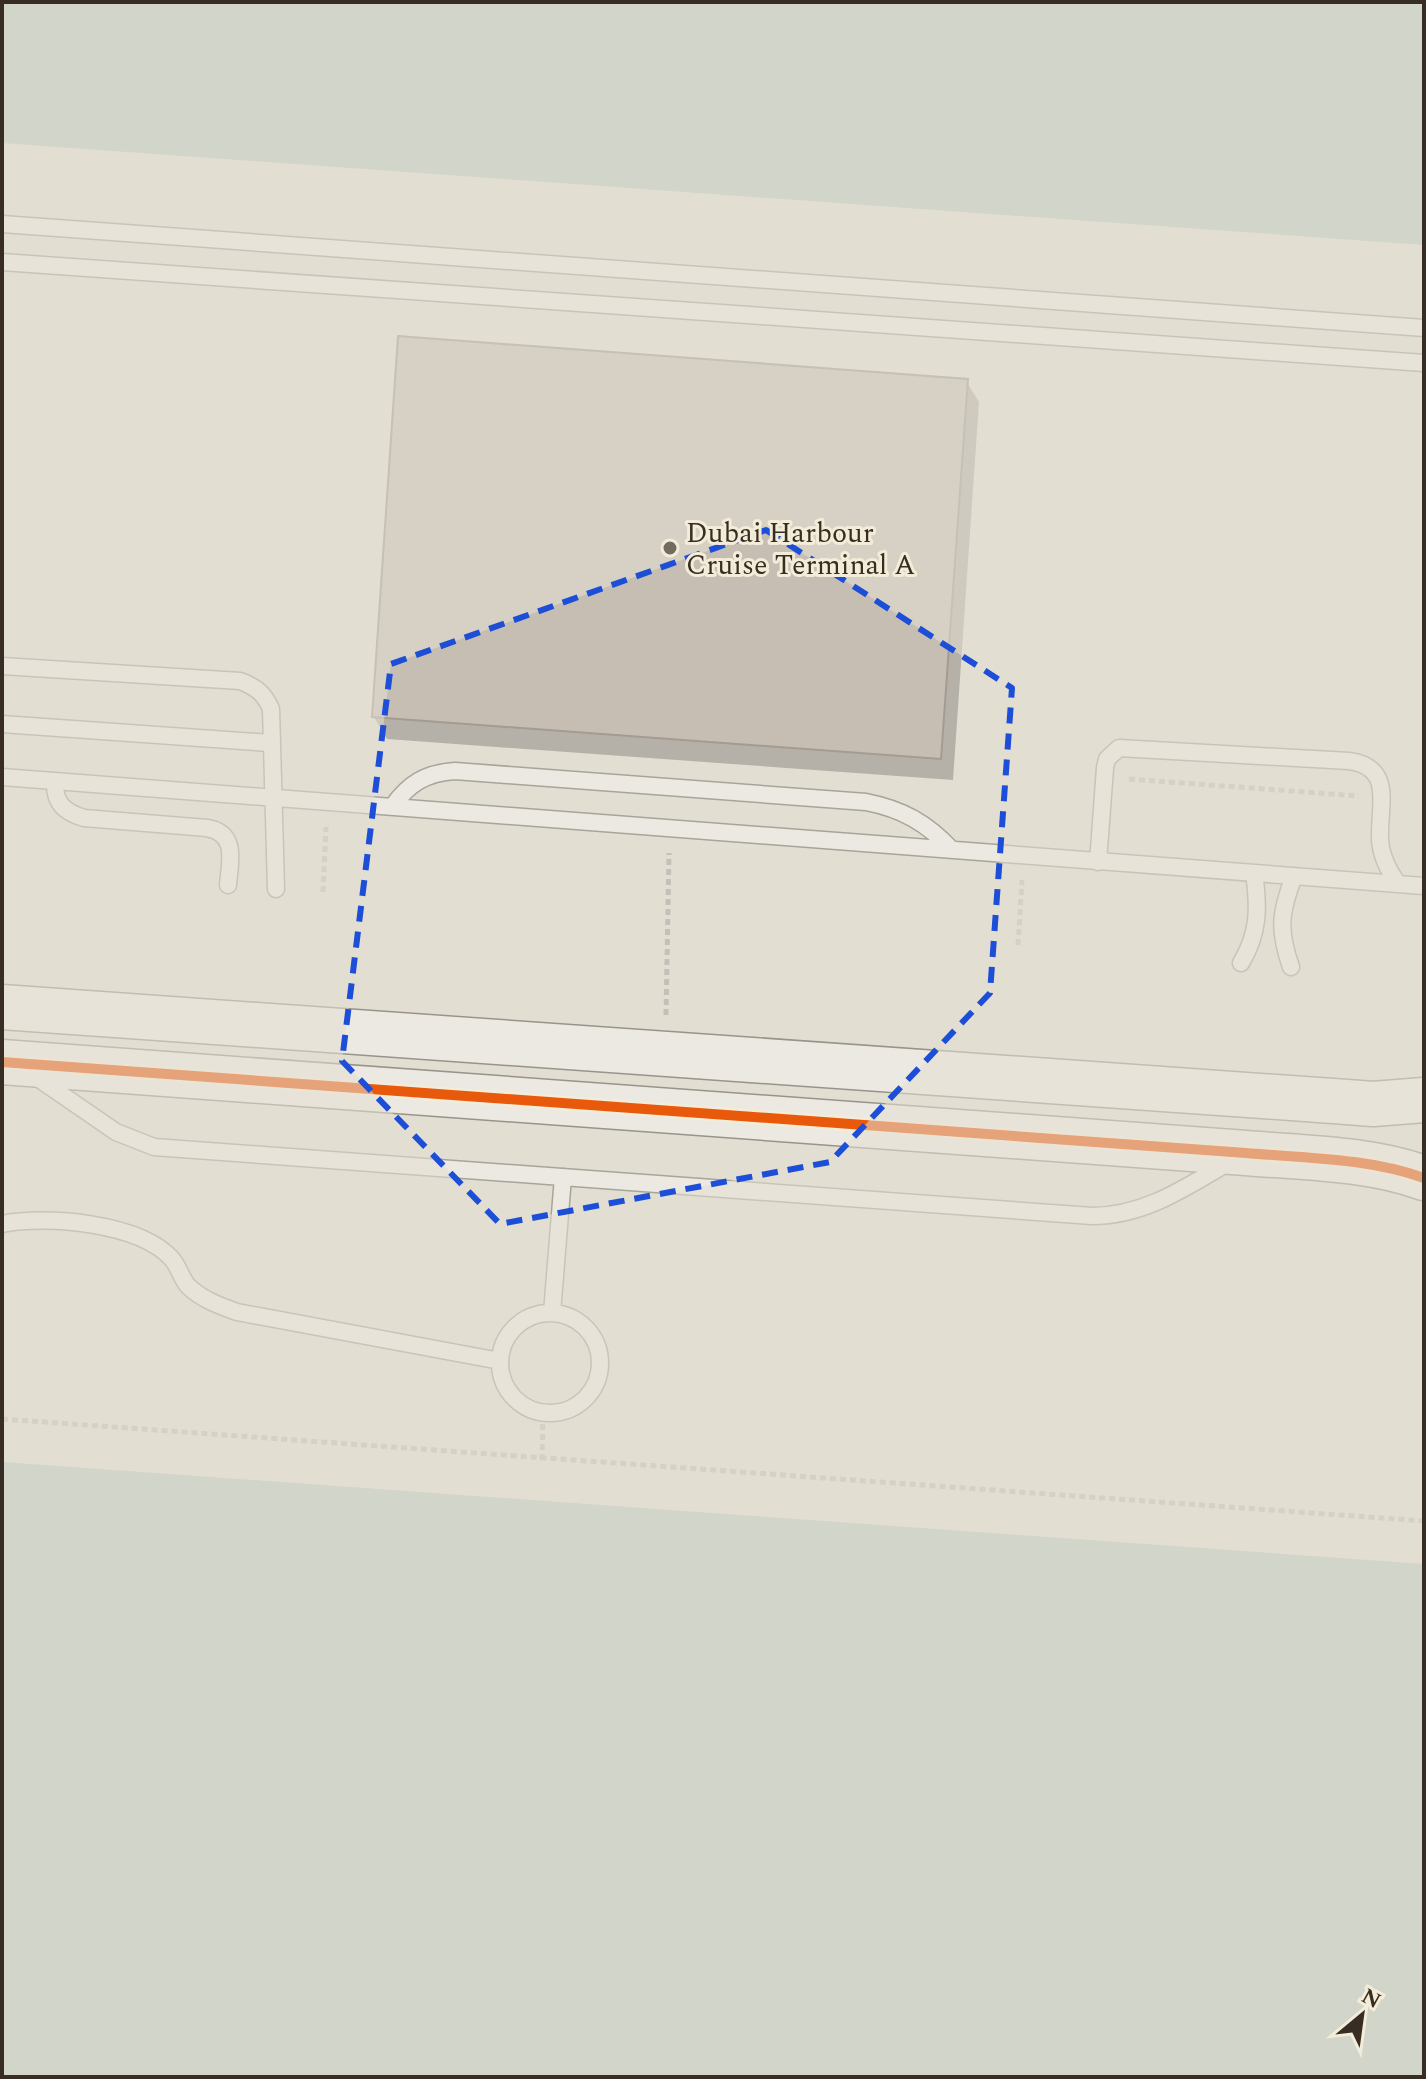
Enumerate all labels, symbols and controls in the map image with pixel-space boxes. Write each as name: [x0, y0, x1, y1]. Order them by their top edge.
place label: Dubai Harbour Cruise Terminal A: [686, 512, 915, 587]
marker: Dubai Harbour Cruise Terminal A: [661, 539, 679, 557]
north arrow: [1322, 1975, 1402, 2055]
text: N: [1355, 1980, 1387, 2018]

